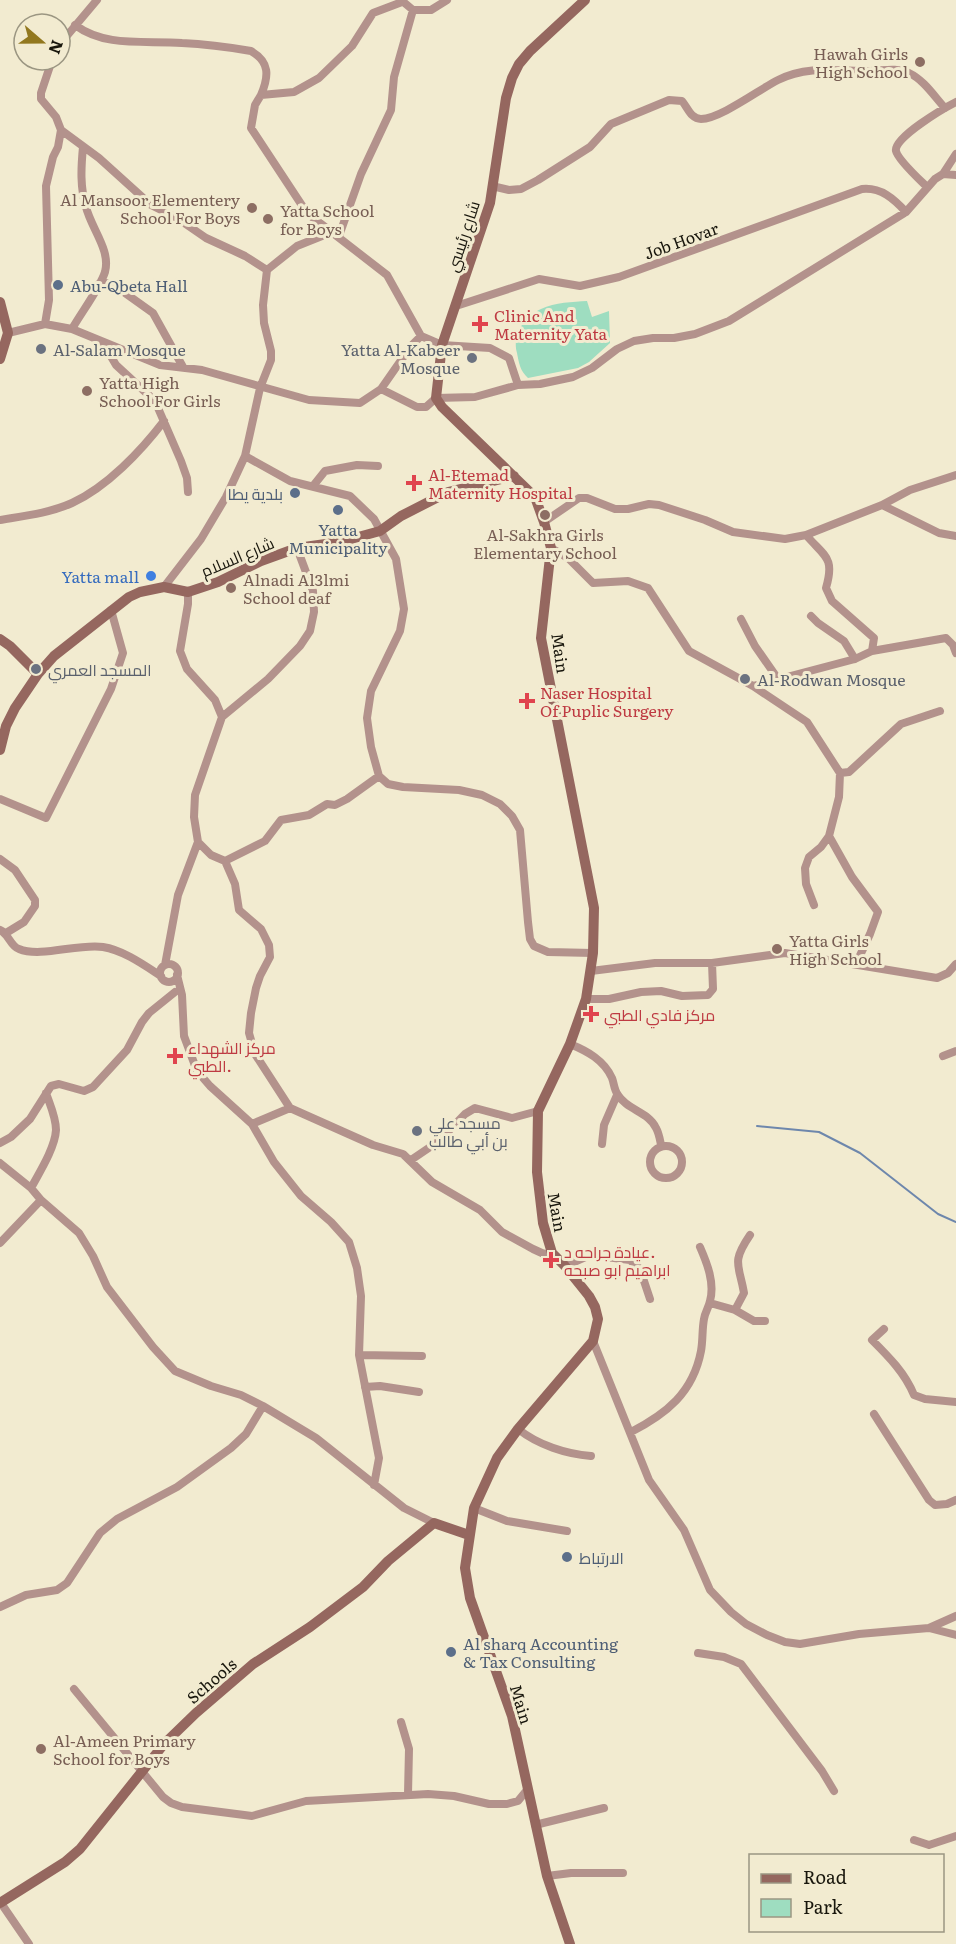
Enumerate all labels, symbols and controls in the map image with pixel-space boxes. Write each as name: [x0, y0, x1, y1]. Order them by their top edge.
north arrow: [12, 12, 72, 72]
text: N: [43, 37, 71, 58]
place label: Hawah Girls High School: [813, 41, 908, 83]
marker: Hawah Girls High School: [913, 55, 927, 69]
place label: Al Mansoor Elementery School For Boys: [60, 187, 241, 229]
street label: شارع رئيسي: [439, 197, 487, 275]
place label: Yatta School for Boys: [280, 198, 374, 240]
marker: Al Mansoor Elementery School For Boys: [245, 201, 259, 215]
marker: Yatta School for Boys: [261, 212, 275, 226]
street label: Job Hovar: [640, 215, 722, 265]
place label: Abu-Qbeta Hall: [70, 273, 188, 297]
marker: Abu-Qbeta Hall: [51, 278, 65, 292]
place label: Clinic And Maternity Yata: [494, 303, 608, 345]
marker: Clinic And Maternity Yata: [471, 315, 489, 333]
place label: Al-Salam Mosque: [53, 337, 186, 361]
place label: Yatta Al-Kabeer Mosque: [341, 337, 460, 379]
marker: Al-Salam Mosque: [34, 342, 48, 356]
marker: Yatta Al-Kabeer Mosque: [465, 351, 479, 365]
place label: Yatta High School For Girls: [99, 370, 220, 412]
marker: Yatta High School For Girls: [80, 384, 94, 398]
place label: Al-Etemad Maternity Hospital: [428, 462, 573, 504]
marker: Al-Etemad Maternity Hospital: [405, 474, 423, 492]
place label: بلدية يطا: [228, 481, 283, 505]
marker: بلدية يطا: [288, 486, 302, 500]
marker: Yatta Municipality: [331, 503, 345, 517]
marker: Al-Sakhra Girls Elementary School: [538, 508, 552, 522]
place label: Yatta Municipality: [289, 517, 388, 559]
place label: Al-Sakhra Girls Elementary School: [473, 522, 617, 564]
street label: شارع السلام: [197, 530, 278, 583]
place label: Yatta mall: [62, 564, 139, 588]
place label: Alnadi Al3lmi School deaf: [243, 567, 349, 609]
marker: Yatta mall: [144, 569, 158, 583]
marker: Alnadi Al3lmi School deaf: [224, 581, 238, 595]
street label: Main: [546, 631, 576, 675]
place label: المسجد العمري: [48, 657, 152, 684]
marker: المسجد العمري: [29, 662, 43, 676]
place label: Al-Rodwan Mosque: [757, 667, 906, 691]
marker: Al-Rodwan Mosque: [738, 672, 752, 686]
place label: Naser Hospital Of Puplic Surgery: [540, 680, 674, 722]
marker: Naser Hospital Of Puplic Surgery: [518, 692, 536, 710]
place label: Yatta Girls High School: [789, 928, 882, 970]
marker: Yatta Girls High School: [770, 942, 784, 956]
place label: مركز فادي الطبي: [604, 1002, 715, 1029]
marker: مركز فادي الطبي: [582, 1005, 600, 1023]
place label: مركز الشهداء الطبي.: [188, 1035, 276, 1080]
marker: مركز الشهداء الطبي.: [166, 1047, 184, 1065]
place label: مسجد علي بن أبي طالب: [429, 1110, 508, 1155]
marker: مسجد علي بن أبي طالب: [410, 1124, 424, 1138]
street label: Main: [543, 1190, 573, 1234]
place label: عيادة جراحه د. ابراهيم ابو صبحه: [564, 1239, 671, 1282]
marker: عيادة جراحه د. ابراهيم ابو صبحه: [542, 1251, 560, 1269]
place label: الارتباط: [579, 1545, 624, 1569]
marker: الارتباط: [560, 1550, 574, 1564]
place label: Al sharq Accounting & Tax Consulting: [463, 1631, 618, 1673]
marker: Al sharq Accounting & Tax Consulting: [444, 1645, 458, 1659]
street label: Schools: [181, 1652, 241, 1708]
street label: Main: [505, 1681, 539, 1727]
place label: Al-Ameen Primary School for Boys: [53, 1728, 196, 1770]
marker: Al-Ameen Primary School for Boys: [34, 1742, 48, 1756]
legend: [749, 1854, 944, 1932]
text: Road: [803, 1863, 847, 1890]
text: Park: [803, 1893, 844, 1920]

